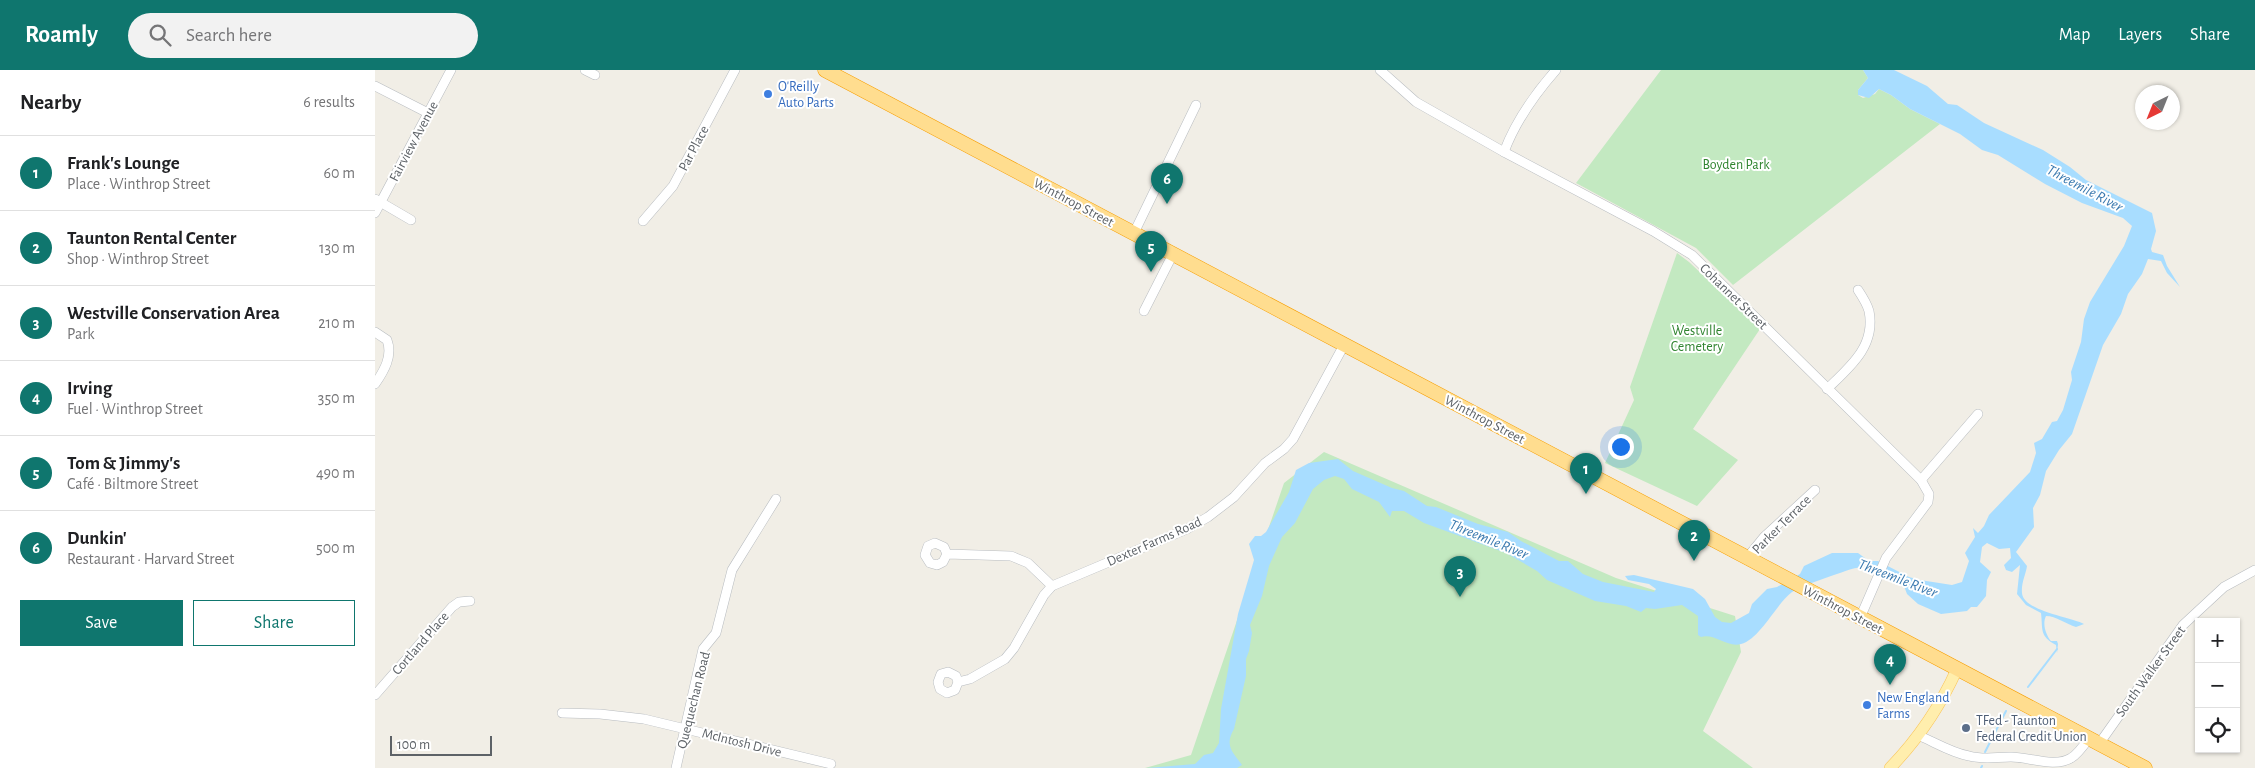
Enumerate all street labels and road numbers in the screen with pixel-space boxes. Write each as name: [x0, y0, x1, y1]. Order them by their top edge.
street label: Fairview Avenue: [387, 99, 441, 184]
street label: Par Place: [676, 123, 712, 173]
street label: Winthrop Street: [1031, 176, 1116, 230]
street label: Cohannet Street: [1697, 261, 1770, 333]
street label: Winthrop Street: [1442, 393, 1527, 447]
street label: Parker Terrace: [1750, 493, 1814, 557]
street label: Dexter Farms Road: [1105, 515, 1204, 569]
street label: Winthrop Street: [1800, 583, 1885, 637]
street label: Cortland Place: [390, 610, 452, 678]
street label: South Walker Street: [2113, 623, 2189, 720]
street label: Quequechan Road: [675, 650, 713, 750]
street label: McIntosh Drive: [700, 726, 783, 760]

